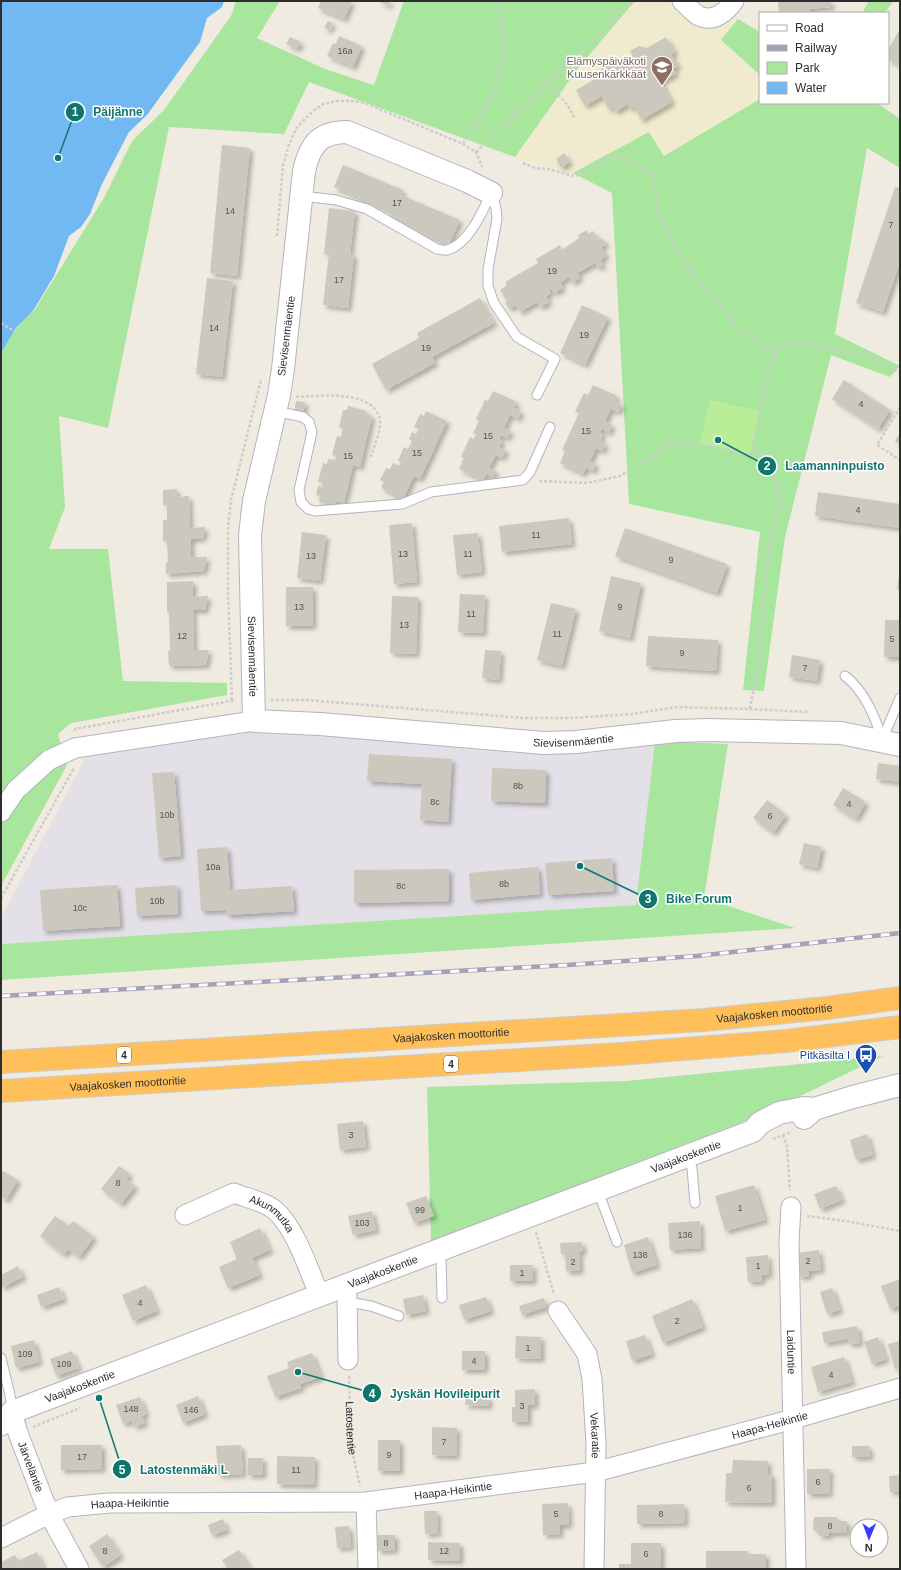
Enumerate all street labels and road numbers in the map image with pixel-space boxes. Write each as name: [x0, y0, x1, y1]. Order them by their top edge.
street label: Sievisenmäentie: [275, 295, 297, 377]
street label: Sievisenmäentie: [246, 616, 259, 697]
street label: Sievisenmäentie: [533, 732, 614, 749]
street label: Vaajakosken moottoritie: [716, 1001, 833, 1025]
street label: Vaajakosken moottoritie: [393, 1026, 510, 1045]
road number: 4: [117, 1047, 131, 1063]
road number: 4: [444, 1056, 458, 1072]
street label: Vaajakosken moottoritie: [69, 1074, 186, 1093]
street label: Vaajakoskentie: [649, 1138, 722, 1175]
street label: Akunmutka: [248, 1193, 297, 1235]
street label: Vaajakoskentie: [346, 1253, 419, 1290]
street label: Laiduntie: [785, 1329, 798, 1374]
street label: Vaajakoskentie: [43, 1368, 117, 1405]
street label: Latostentie: [344, 1401, 359, 1456]
street label: Haapa-Heikintie: [730, 1409, 809, 1441]
street label: Vekaratie: [588, 1412, 602, 1459]
street label: Järveläntie: [16, 1440, 46, 1494]
street label: Haapa-Heikintie: [414, 1480, 493, 1502]
street label: Haapa-Heikintie: [90, 1497, 169, 1511]

